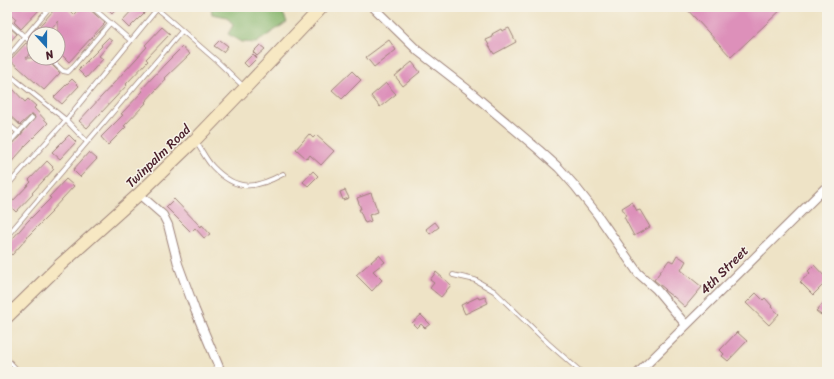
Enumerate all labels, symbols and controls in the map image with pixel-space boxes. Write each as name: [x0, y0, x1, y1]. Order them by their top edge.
north arrow: [26, 26, 66, 66]
text: N: [42, 44, 57, 65]
street label: Twinpalm Road: [120, 118, 197, 193]
street label: 4th Street: [694, 240, 754, 300]

